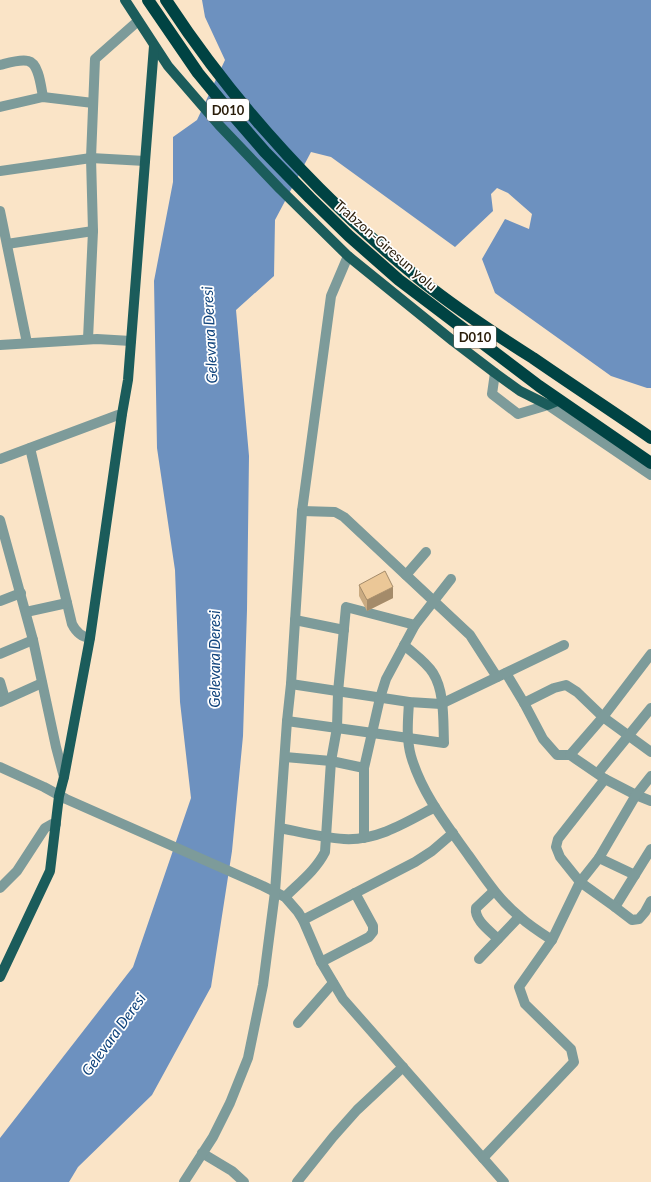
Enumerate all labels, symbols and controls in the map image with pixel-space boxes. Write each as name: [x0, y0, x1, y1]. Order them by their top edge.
road number: D010: [207, 99, 249, 121]
street label: Trabzon-Giresun yolu: [331, 196, 441, 294]
water label: Gelevara Deresi: [197, 285, 221, 384]
road number: D010: [454, 326, 496, 348]
water label: Gelevara Deresi: [205, 610, 223, 708]
water label: Gelevara Deresi: [77, 989, 149, 1079]

